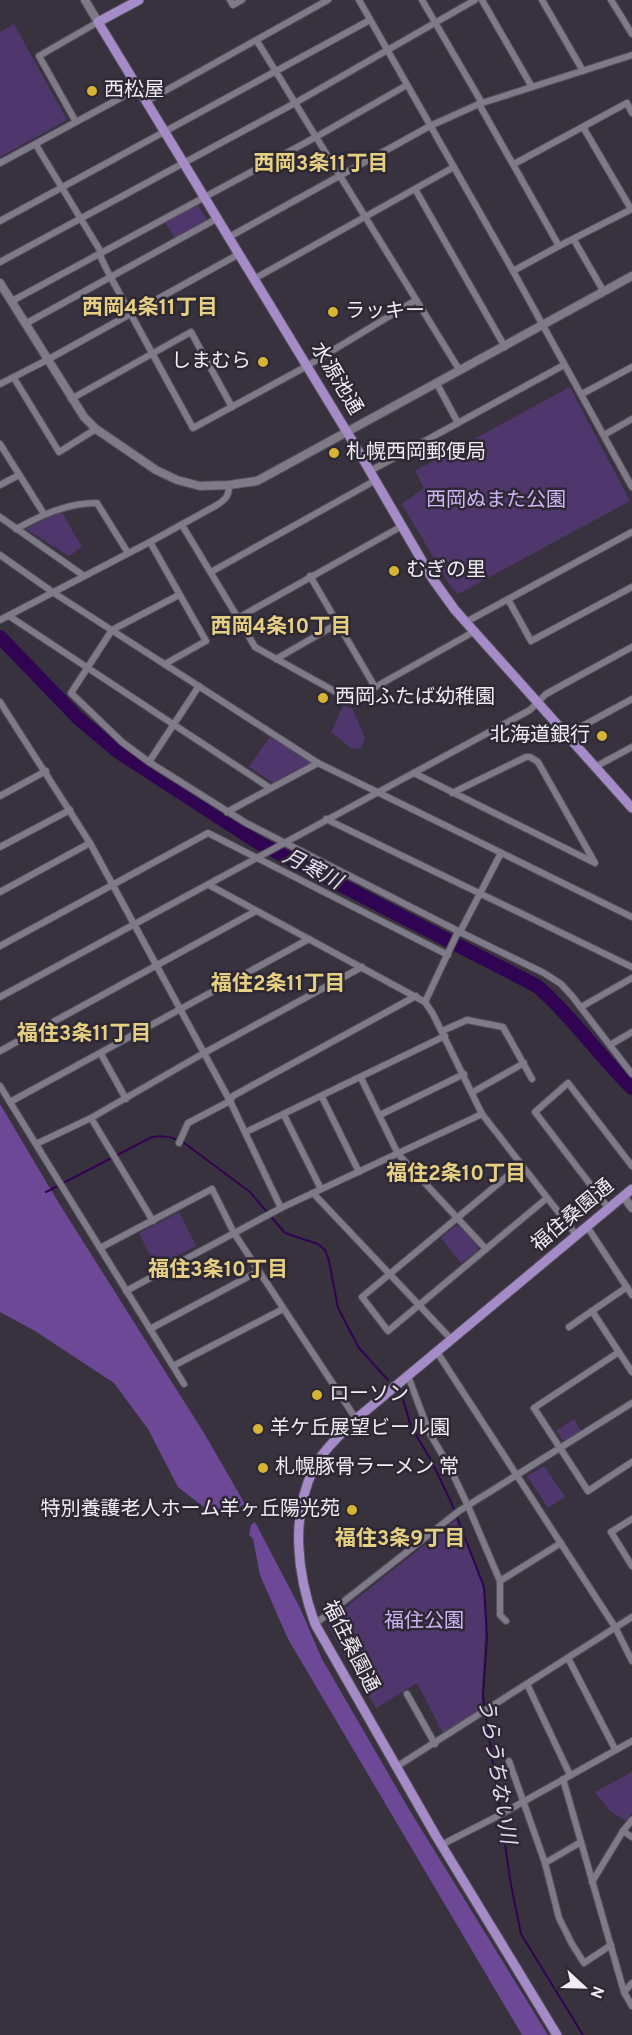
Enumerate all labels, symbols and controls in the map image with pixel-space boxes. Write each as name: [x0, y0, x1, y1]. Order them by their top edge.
place label: 西松屋: [104, 78, 164, 104]
marker: 西松屋: [85, 84, 99, 98]
district label: 西岡3条11丁目: [254, 151, 388, 178]
district label: 西岡4条11丁目: [82, 295, 218, 322]
place label: ラッキー: [345, 299, 425, 325]
marker: ラッキー: [326, 305, 340, 319]
street label: 水源池通: [304, 338, 368, 420]
place label: しまむら: [171, 349, 251, 375]
marker: しまむら: [256, 355, 270, 369]
place label: 札幌西岡郵便局: [346, 440, 486, 466]
marker: 札幌西岡郵便局: [327, 446, 341, 460]
park label: 西岡ぬまた公園: [426, 488, 566, 514]
place label: むぎの里: [406, 558, 486, 584]
marker: むぎの里: [387, 564, 401, 578]
district label: 西岡4条10丁目: [211, 614, 351, 641]
place label: 西岡ふたば幼稚園: [335, 685, 495, 711]
marker: 西岡ふたば幼稚園: [316, 691, 330, 705]
place label: 北海道銀行: [490, 723, 590, 749]
marker: 北海道銀行: [595, 729, 609, 743]
water label: 月寒川: [278, 844, 348, 897]
district label: 福住2条11丁目: [211, 971, 345, 998]
district label: 福住3条11丁目: [17, 1021, 151, 1048]
district label: 福住2条10丁目: [386, 1161, 526, 1188]
street label: 福住桑園通: [526, 1174, 620, 1258]
district label: 福住3条10丁目: [148, 1257, 288, 1284]
place label: ローソン: [329, 1382, 409, 1408]
marker: ローソン: [310, 1388, 324, 1402]
place label: 羊ケ丘展望ビール園: [270, 1416, 450, 1442]
marker: 羊ケ丘展望ビール園: [251, 1422, 265, 1436]
place label: 札幌豚骨ラーメン 常: [275, 1455, 459, 1481]
marker: 札幌豚骨ラーメン 常: [256, 1461, 270, 1475]
place label: 特別養護老人ホーム羊ヶ丘陽光苑: [41, 1497, 340, 1523]
marker: 特別養護老人ホーム羊ヶ丘陽光苑: [345, 1503, 359, 1517]
district label: 福住3条9丁目: [335, 1526, 465, 1553]
street label: 福住桑園通: [316, 1597, 384, 1697]
park label: 福住公園: [384, 1609, 464, 1635]
water label: うらうちない川: [471, 1696, 521, 1848]
north arrow: [554, 1957, 614, 2017]
text: N: [585, 1983, 607, 2001]

